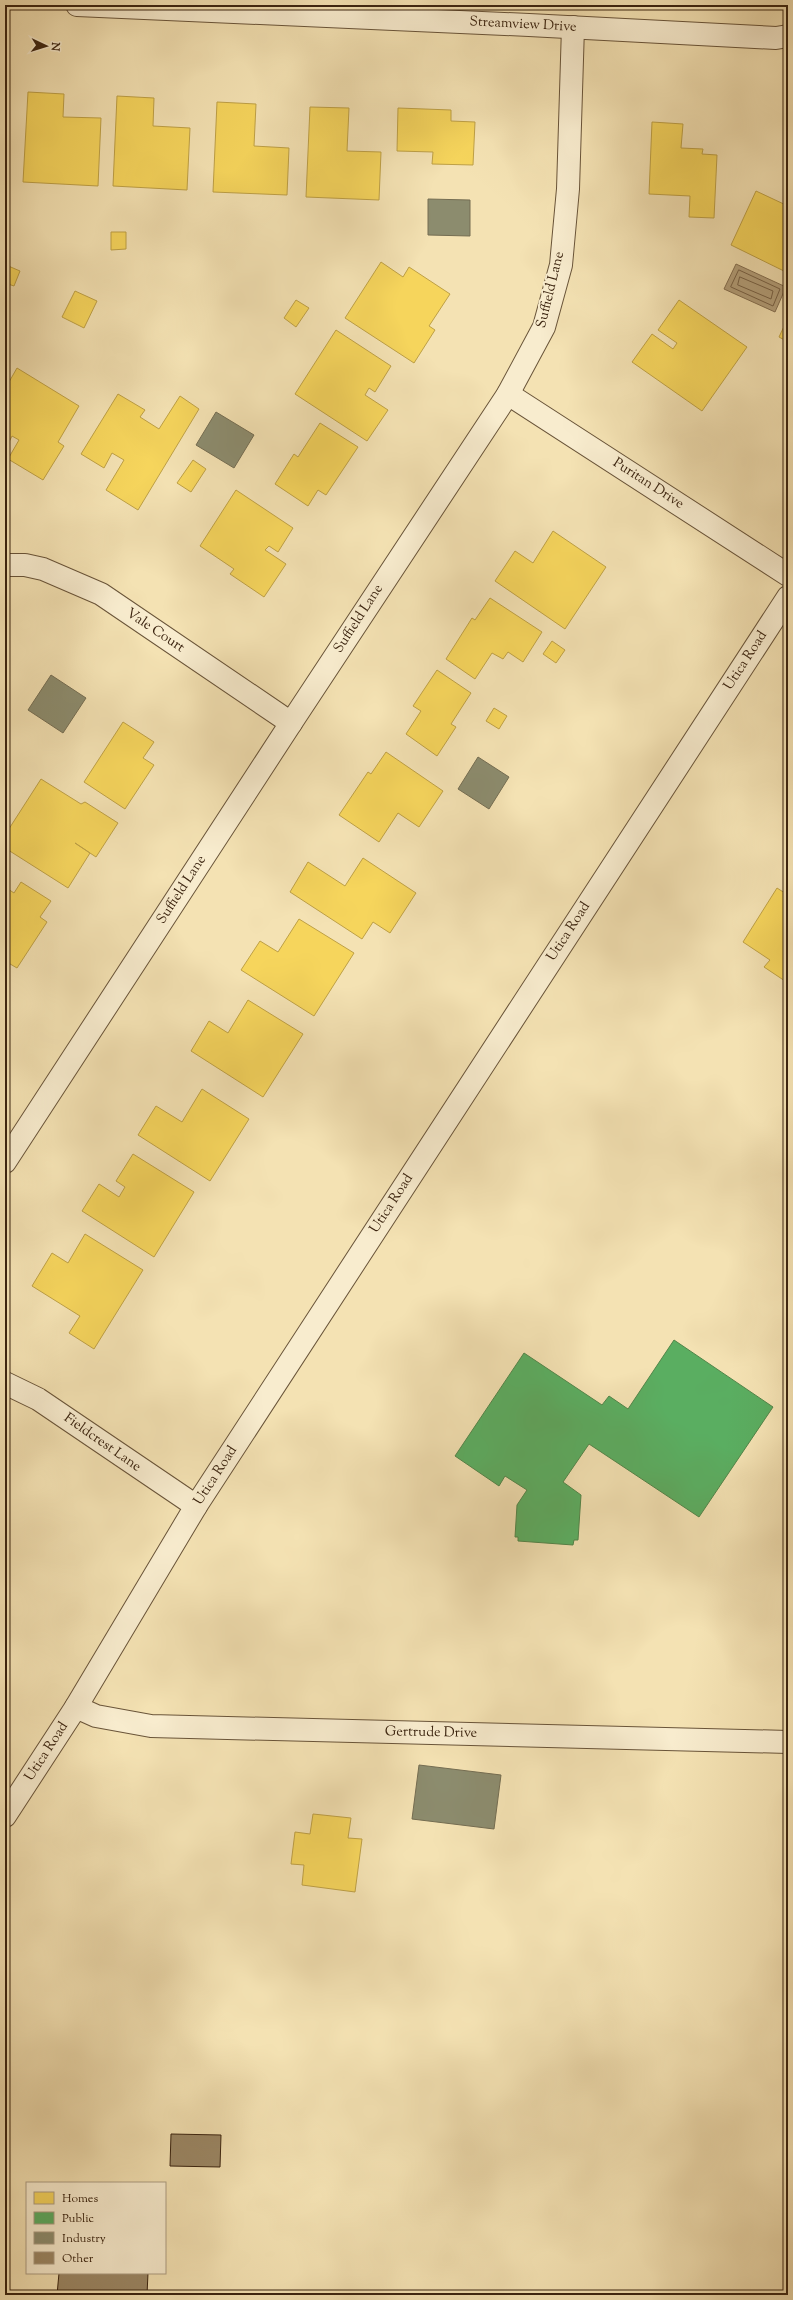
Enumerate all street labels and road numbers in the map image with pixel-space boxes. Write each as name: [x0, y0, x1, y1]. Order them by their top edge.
street label: Streamview Drive: [469, 12, 577, 38]
street label: Suffield Lane: [532, 250, 570, 330]
street label: Puritan Drive: [609, 454, 687, 514]
street label: Suffield Lane: [329, 581, 389, 657]
street label: Vale Court: [122, 604, 188, 658]
street label: Utica Road: [719, 627, 773, 695]
street label: Suffield Lane: [152, 852, 212, 928]
street label: Utica Road: [542, 898, 596, 966]
street label: Utica Road: [365, 1170, 419, 1238]
street label: Fieldcrest Lane: [59, 1409, 145, 1477]
street label: Utica Road: [189, 1442, 243, 1510]
street label: Utica Road: [20, 1718, 74, 1786]
street label: Gertrude Drive: [385, 1722, 477, 1744]

